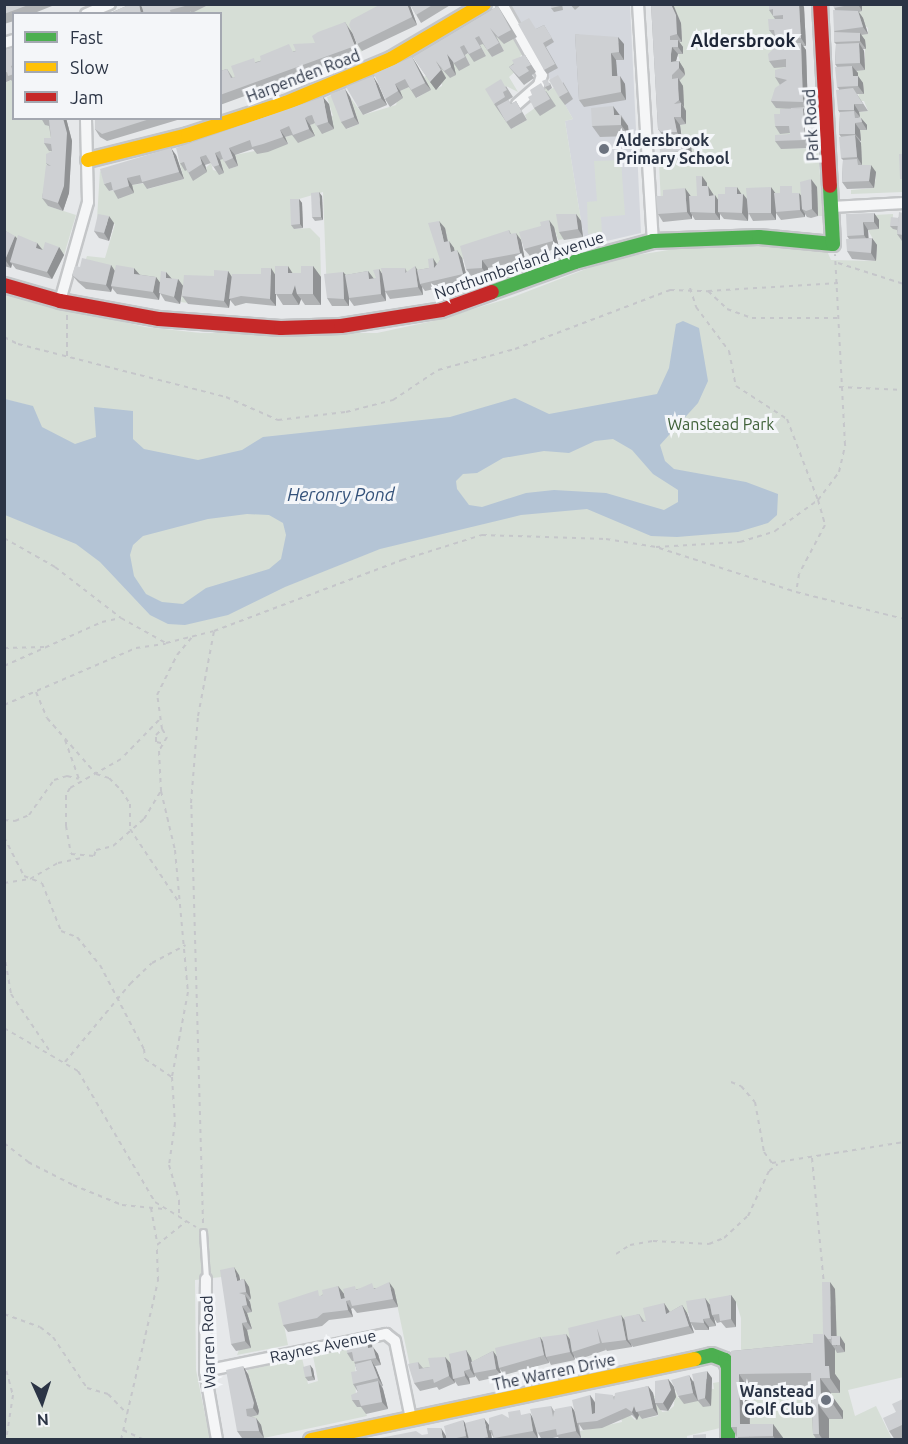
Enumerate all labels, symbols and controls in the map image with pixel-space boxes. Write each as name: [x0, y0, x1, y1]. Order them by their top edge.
legend: [12, 12, 222, 120]
text: Fast: [70, 27, 103, 47]
district label: Aldersbrook: [691, 29, 795, 51]
street label: Harpenden Road: [243, 45, 363, 107]
text: Slow: [70, 57, 109, 77]
text: Jam: [70, 87, 104, 107]
street label: Park Road: [800, 88, 822, 162]
place label: Aldersbrook Primary School: [616, 130, 729, 168]
marker: Aldersbrook Primary School: [597, 142, 611, 156]
street label: Northumberland Avenue: [432, 227, 606, 303]
park label: Wanstead Park: [668, 414, 774, 434]
water label: Heronry Pond: [287, 483, 395, 505]
street label: Warren Road: [197, 1295, 219, 1389]
street label: Raynes Avenue: [268, 1325, 378, 1367]
street label: The Warren Drive: [491, 1350, 617, 1394]
north arrow: [12, 1372, 72, 1432]
place label: Wanstead Golf Club: [740, 1381, 814, 1419]
marker: Wanstead Golf Club: [819, 1393, 833, 1407]
text: N: [37, 1411, 49, 1429]

